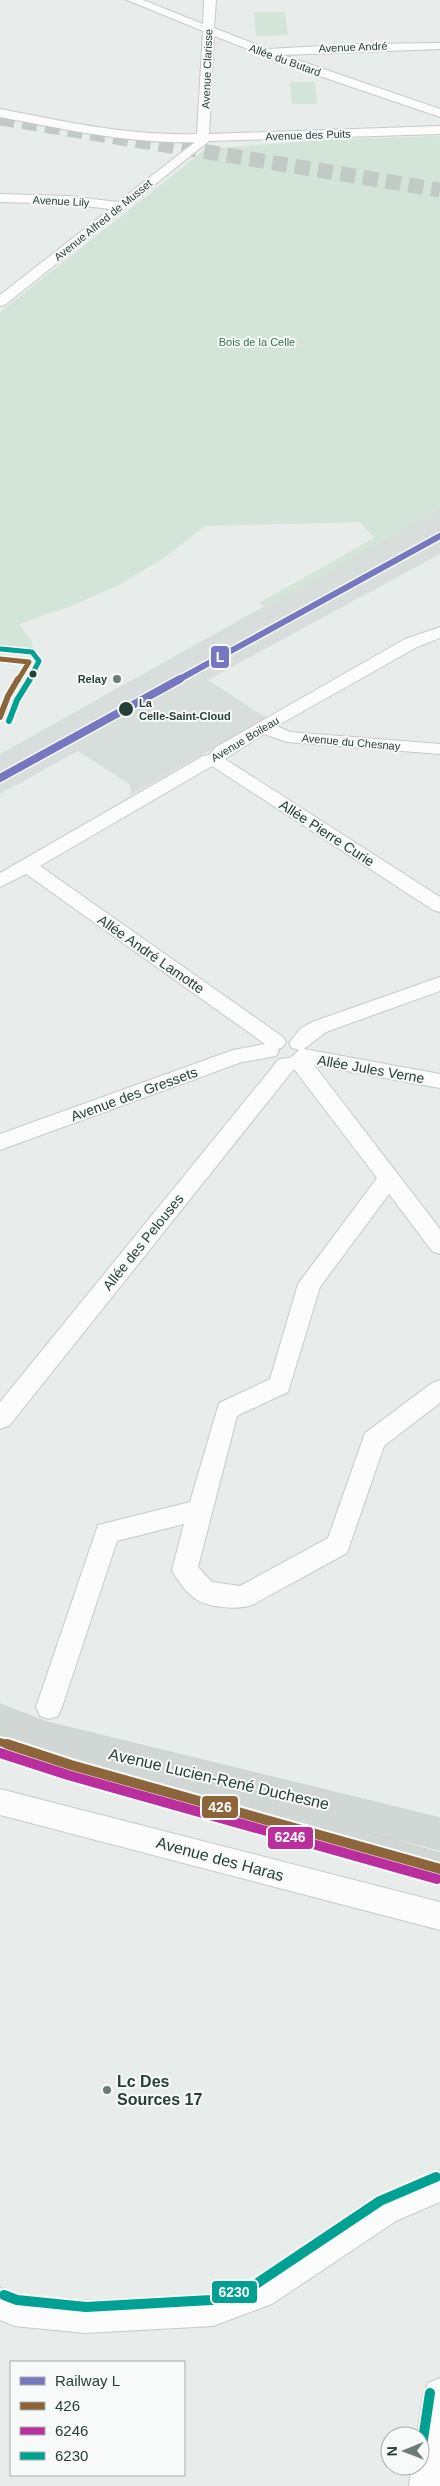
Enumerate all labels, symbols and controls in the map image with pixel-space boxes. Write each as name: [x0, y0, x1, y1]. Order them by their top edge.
street label: Avenue Clarisse: [200, 29, 214, 109]
street label: Avenue André: [318, 40, 388, 54]
street label: Allée du Butard: [248, 41, 322, 79]
street label: Avenue des Puits: [265, 127, 351, 142]
street label: Avenue Alfred de Musset: [52, 177, 154, 263]
street label: Avenue Lily: [32, 194, 90, 209]
park label: Bois de la Celle: [219, 336, 295, 348]
line badge: L: [210, 645, 230, 669]
text: L: [216, 649, 225, 665]
unlabelled marker: [28, 669, 38, 679]
place label: Relay: [78, 673, 108, 685]
marker: Relay: [111, 673, 123, 685]
place label: La Celle-Saint-Cloud: [139, 697, 231, 722]
marker: La Celle-Saint-Cloud: [117, 700, 135, 718]
street label: Avenue Boileau: [209, 714, 281, 764]
street label: Avenue du Chesnay: [301, 732, 401, 752]
street label: Allée Pierre Curie: [277, 796, 378, 870]
street label: Allée André Lamotte: [95, 911, 207, 997]
street label: Allée Jules Verne: [316, 1052, 426, 1086]
street label: Avenue des Gressets: [68, 1064, 200, 1124]
street label: Allée des Pelouses: [99, 1191, 187, 1293]
street label: Avenue Lucien-René Duchesne: [107, 1745, 331, 1813]
line badge: 426: [201, 1795, 239, 1819]
text: 426: [208, 1799, 232, 1815]
line badge: 6246: [267, 1826, 314, 1850]
text: 6246: [274, 1829, 306, 1845]
street label: Avenue des Haras: [154, 1834, 286, 1884]
place label: Lc Des Sources 17: [117, 2073, 202, 2108]
marker: Lc Des Sources 17: [101, 2084, 113, 2096]
line badge: 6230: [211, 2280, 258, 2304]
text: 6230: [218, 2284, 250, 2300]
legend: [10, 2361, 185, 2476]
text: Railway L: [55, 2372, 120, 2389]
text: 426: [55, 2397, 80, 2414]
text: 6246: [55, 2422, 88, 2439]
north arrow: [380, 2426, 430, 2476]
text: N: [384, 2446, 400, 2456]
text: 6230: [55, 2447, 88, 2464]

